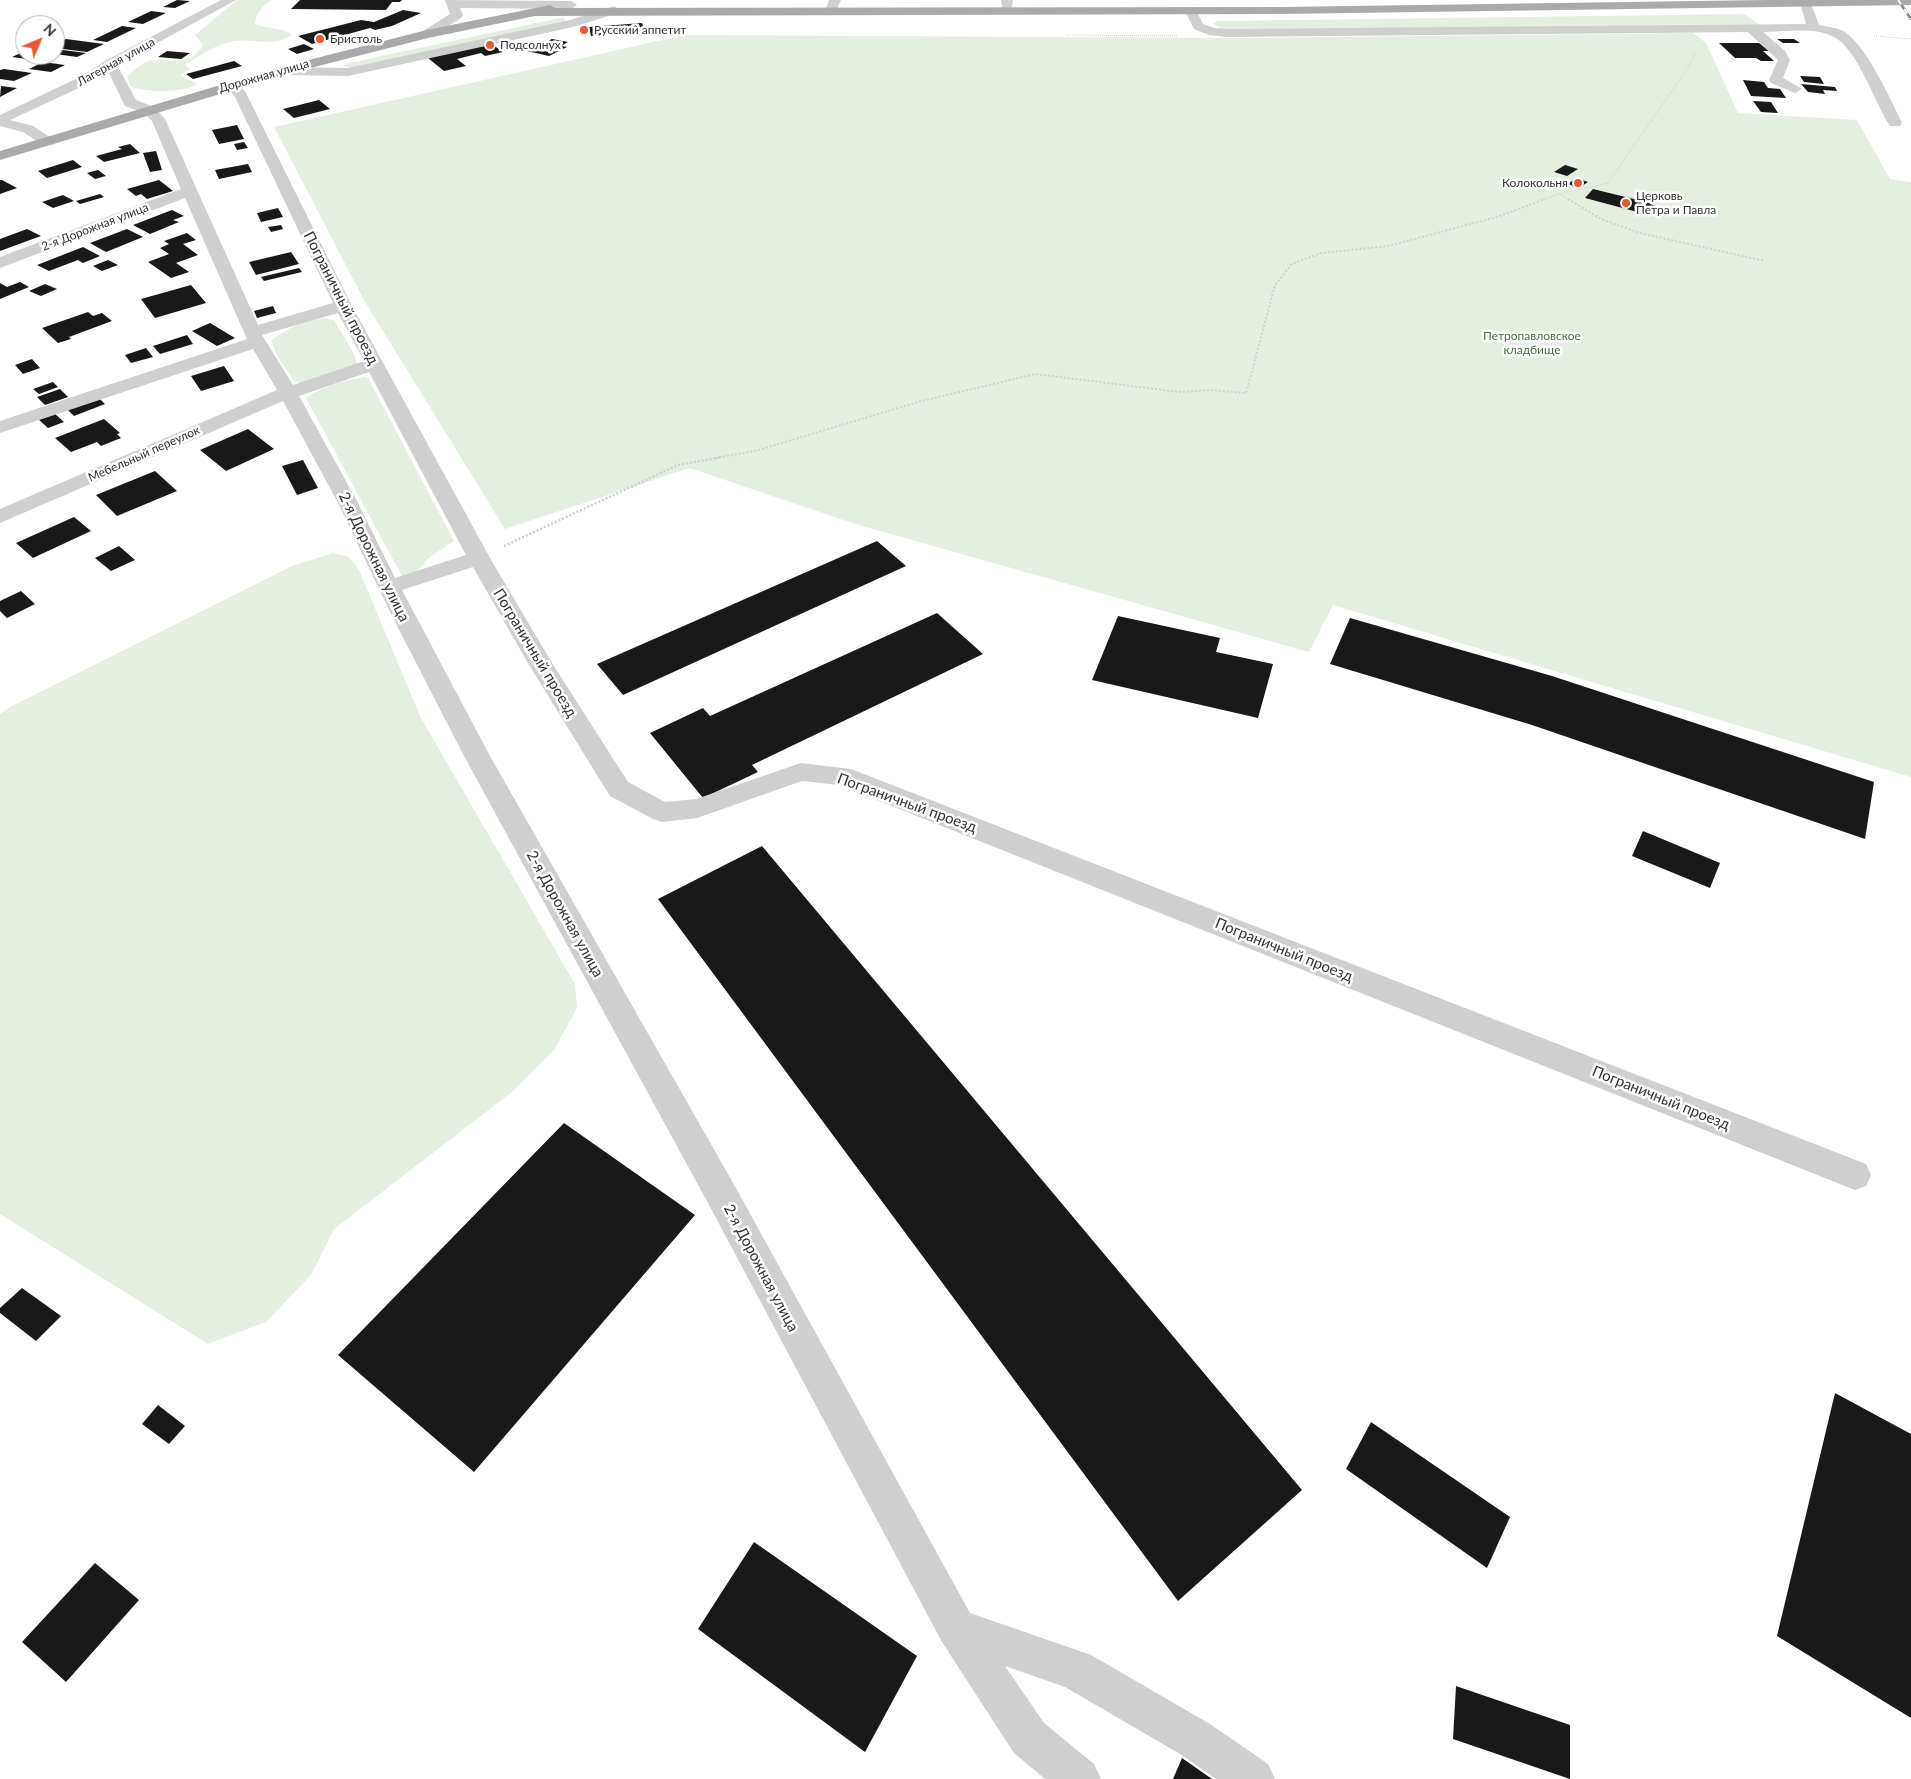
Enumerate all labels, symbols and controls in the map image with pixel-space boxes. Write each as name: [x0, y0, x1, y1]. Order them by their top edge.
north arrow: [15, 15, 65, 65]
text: N: [40, 20, 60, 40]
place label: Русский аппетит: [594, 23, 686, 37]
marker: Русский аппетит: [578, 24, 590, 36]
place label: Бристоль: [330, 32, 382, 46]
marker: Бристоль: [314, 33, 326, 45]
street label: Лагерная улица: [75, 35, 157, 89]
place label: Подсолнух: [500, 38, 561, 52]
marker: Подсолнух: [484, 39, 496, 51]
street label: Дорожная улица: [217, 56, 311, 96]
place label: Колокольня: [1502, 176, 1568, 190]
marker: Колокольня: [1572, 177, 1584, 189]
place label: Церковь Петра и Павла: [1636, 189, 1716, 217]
marker: Церковь Петра и Павла: [1620, 197, 1632, 209]
street label: 2-я Дорожная улица: [39, 200, 151, 254]
street label: Пограничный проезд: [300, 228, 382, 368]
park label: Петропавловское кладбище: [1483, 329, 1581, 357]
street label: Мебельный переулок: [86, 423, 202, 485]
street label: 2-я Дорожная улица: [335, 489, 413, 625]
street label: Пограничный проезд: [489, 585, 581, 721]
street label: Пограничный проезд: [835, 769, 979, 837]
street label: 2-я Дорожная улица: [523, 848, 607, 980]
street label: Пограничный проезд: [1212, 914, 1356, 986]
street label: Пограничный проезд: [1589, 1062, 1733, 1134]
street label: 2-я Дорожная улица: [720, 1201, 802, 1335]

